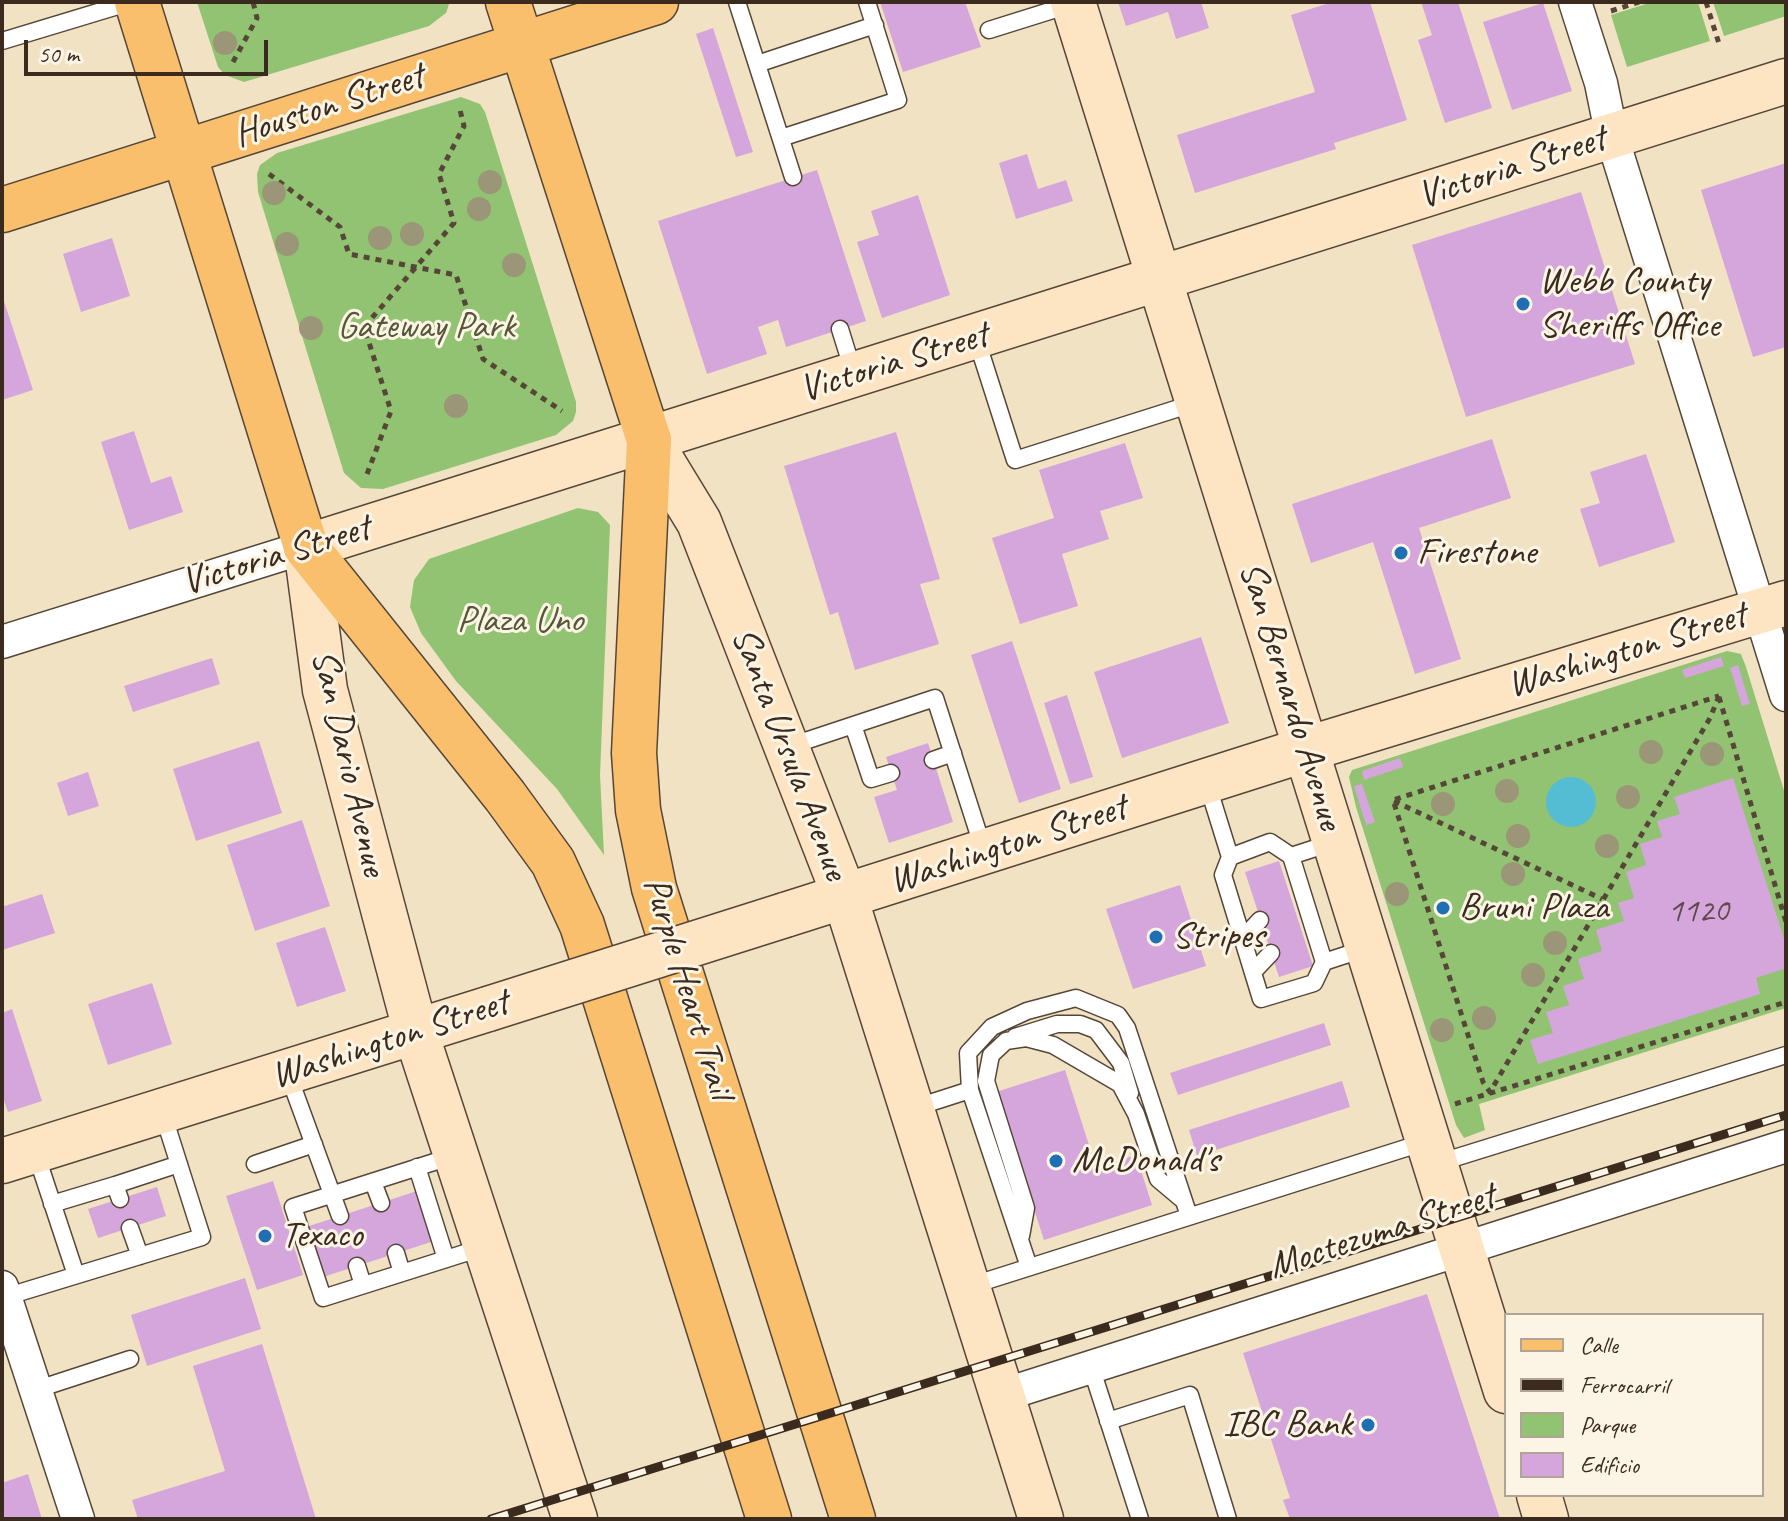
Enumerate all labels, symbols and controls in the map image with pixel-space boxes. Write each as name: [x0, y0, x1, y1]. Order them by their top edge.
scale bar: [28, 24, 272, 74]
text: 50 m: [38, 39, 79, 69]
street label: Houston Street: [228, 54, 430, 158]
street label: Victoria Street: [1412, 116, 1612, 220]
place label: Webb County Sheriffs Office: [1539, 259, 1720, 348]
marker: Webb County Sheriffs Office: [1514, 295, 1532, 313]
park label: Gateway Park: [337, 304, 515, 350]
street label: Victoria Street: [794, 313, 994, 413]
street label: Victoria Street: [176, 506, 376, 606]
place label: Firestone: [1417, 530, 1536, 576]
marker: Firestone: [1392, 544, 1410, 562]
street label: San Bernardo Avenue: [1228, 557, 1352, 835]
street label: Washington Street: [1502, 593, 1752, 709]
park label: Plaza Uno: [457, 598, 583, 644]
street label: Santa Ursula Avenue: [720, 621, 858, 887]
street label: San Dario Avenue: [300, 646, 396, 880]
street label: Washington Street: [884, 785, 1132, 905]
street label: Purple Heart Trail: [632, 872, 742, 1104]
place label: Bruni Plaza: [1459, 885, 1608, 931]
house number: 1120: [1667, 892, 1729, 932]
marker: Bruni Plaza: [1434, 899, 1452, 917]
place label: Stripes: [1172, 914, 1264, 960]
marker: Stripes: [1147, 928, 1165, 946]
street label: Washington Street: [266, 980, 514, 1100]
place label: McDonald's: [1072, 1138, 1219, 1184]
marker: McDonald's: [1047, 1152, 1065, 1170]
street label: Moctezuma Street: [1263, 1174, 1501, 1290]
place label: Texaco: [281, 1213, 362, 1259]
marker: Texaco: [256, 1227, 274, 1245]
legend: [1504, 1313, 1764, 1497]
text: Calle: [1580, 1330, 1618, 1360]
text: Ferrocarril: [1580, 1370, 1669, 1400]
place label: IBC Bank: [1223, 1402, 1352, 1448]
text: Parque: [1580, 1410, 1635, 1440]
marker: IBC Bank: [1359, 1416, 1377, 1434]
text: Edificio: [1580, 1450, 1639, 1480]

